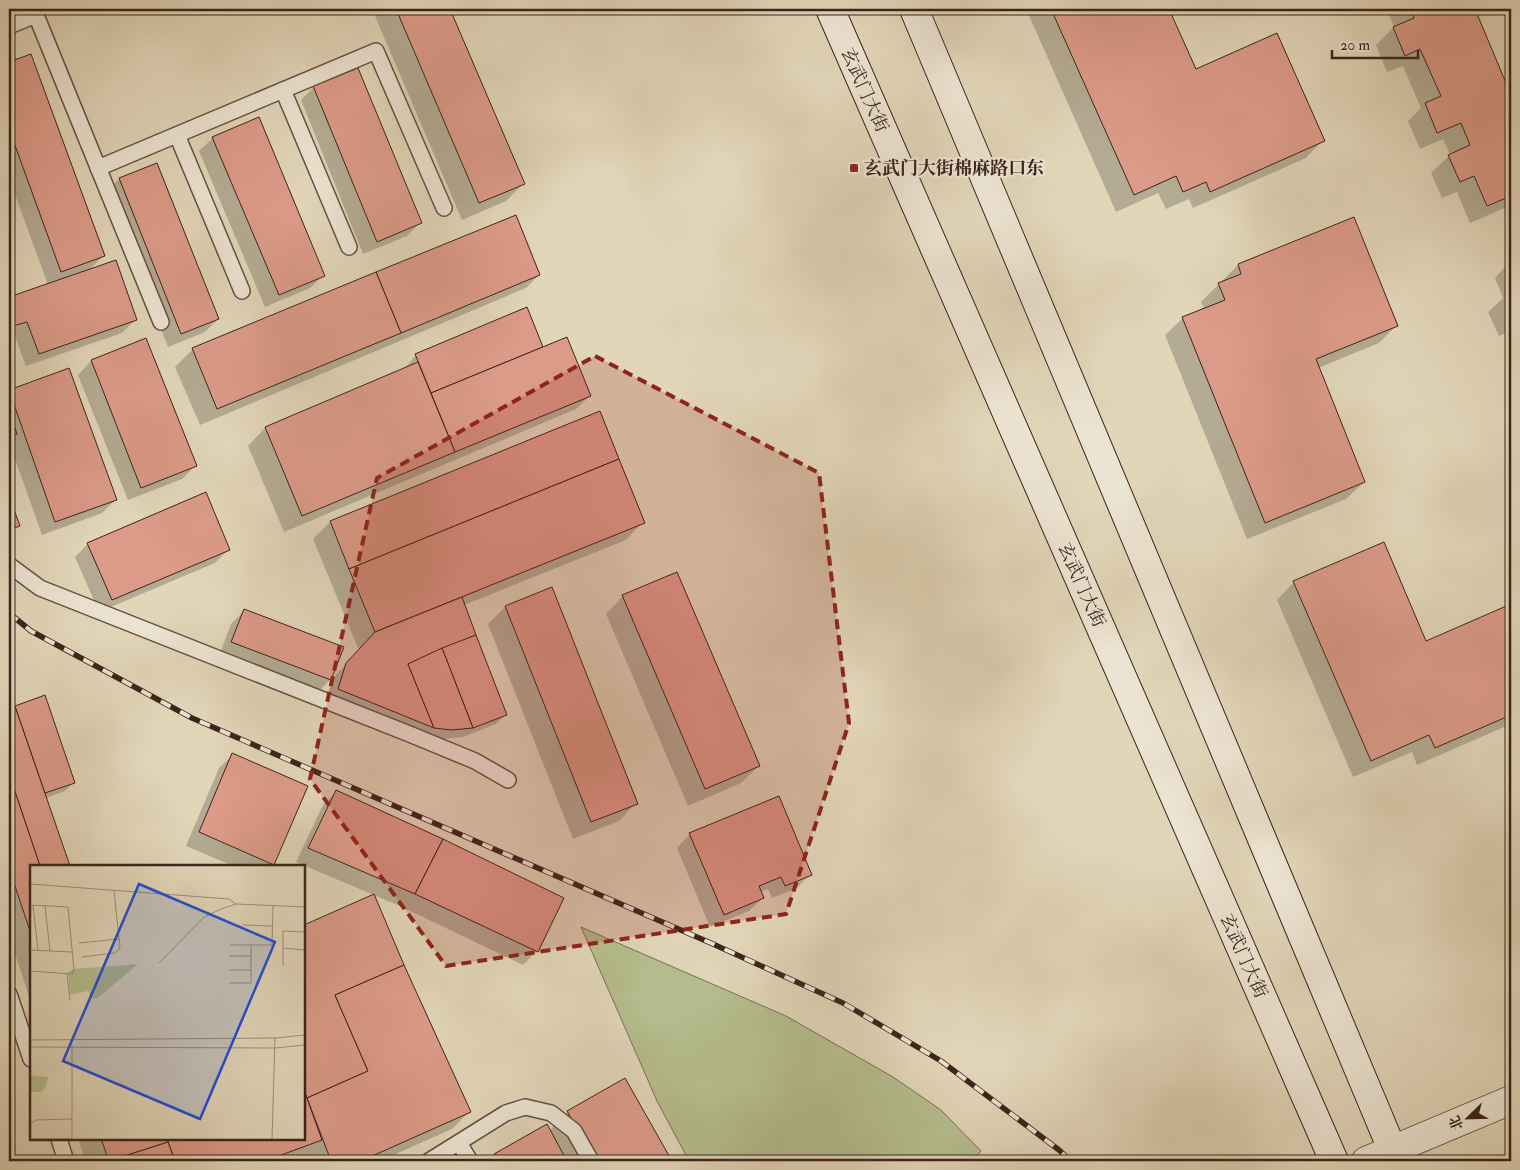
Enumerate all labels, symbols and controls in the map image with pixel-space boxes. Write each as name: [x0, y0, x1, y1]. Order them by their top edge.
scale bar: [1332, 28, 1419, 60]
text: 20 m: [1340, 36, 1370, 55]
street label: 玄武门大街: [836, 44, 893, 136]
place label: 玄武门大街棉麻路口东: [864, 157, 1044, 180]
marker: 玄武门大街棉麻路口东: [848, 162, 860, 174]
street label: 玄武门大街: [1053, 539, 1110, 631]
inset map: [30, 865, 305, 1140]
street label: 玄武门大街: [1215, 910, 1272, 1002]
north arrow: [1442, 1092, 1492, 1142]
text: 北: [1446, 1113, 1467, 1133]

